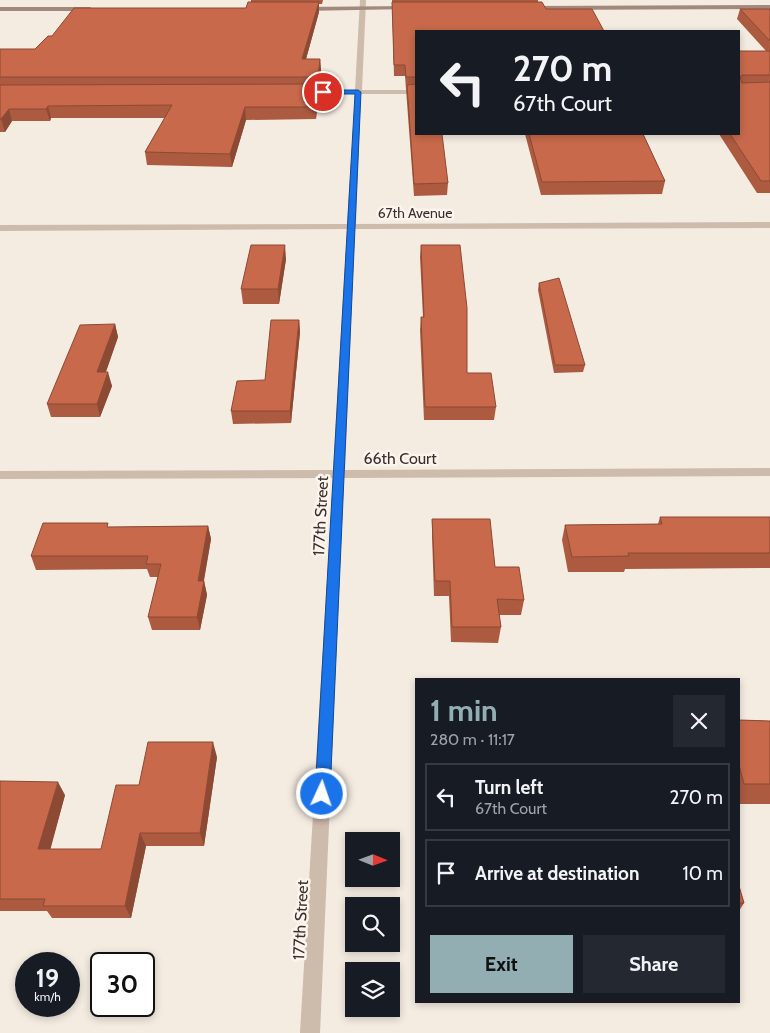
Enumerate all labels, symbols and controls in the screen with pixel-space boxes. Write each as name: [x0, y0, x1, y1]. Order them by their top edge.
text: 270 m: [513, 47, 612, 90]
icon: left: [430, 50, 495, 115]
pin: [302, 71, 344, 113]
icon: arrive: [309, 78, 337, 106]
text: 67th Court: [513, 90, 612, 117]
street label: 67th Avenue: [378, 204, 452, 222]
street label: 66th Court: [363, 449, 437, 468]
street label: 177th Street: [309, 475, 332, 557]
text: 1 min: [430, 692, 498, 729]
button: close: [673, 695, 725, 747]
text: 280 m · 11:17: [430, 730, 515, 749]
position arrow: [295, 767, 347, 819]
text: Turn left: [475, 776, 543, 799]
icon: left: [432, 783, 460, 811]
text: 270 m: [669, 786, 723, 809]
text: 67th Court: [475, 799, 547, 818]
north arrow: [345, 832, 400, 888]
map controls: [345, 832, 400, 1017]
icon: arrive: [432, 859, 460, 887]
text: Arrive at destination: [475, 862, 639, 885]
text: 10 m: [683, 862, 723, 885]
street label: 177th Street: [289, 879, 312, 961]
button: search: [345, 897, 400, 952]
button: Exit: [430, 935, 573, 993]
button: Share: [583, 935, 725, 993]
speed limit sign: 30: [90, 952, 155, 1017]
button: layers: [345, 962, 400, 1017]
text: 19: [36, 963, 59, 993]
text: km/h: [34, 989, 61, 1004]

